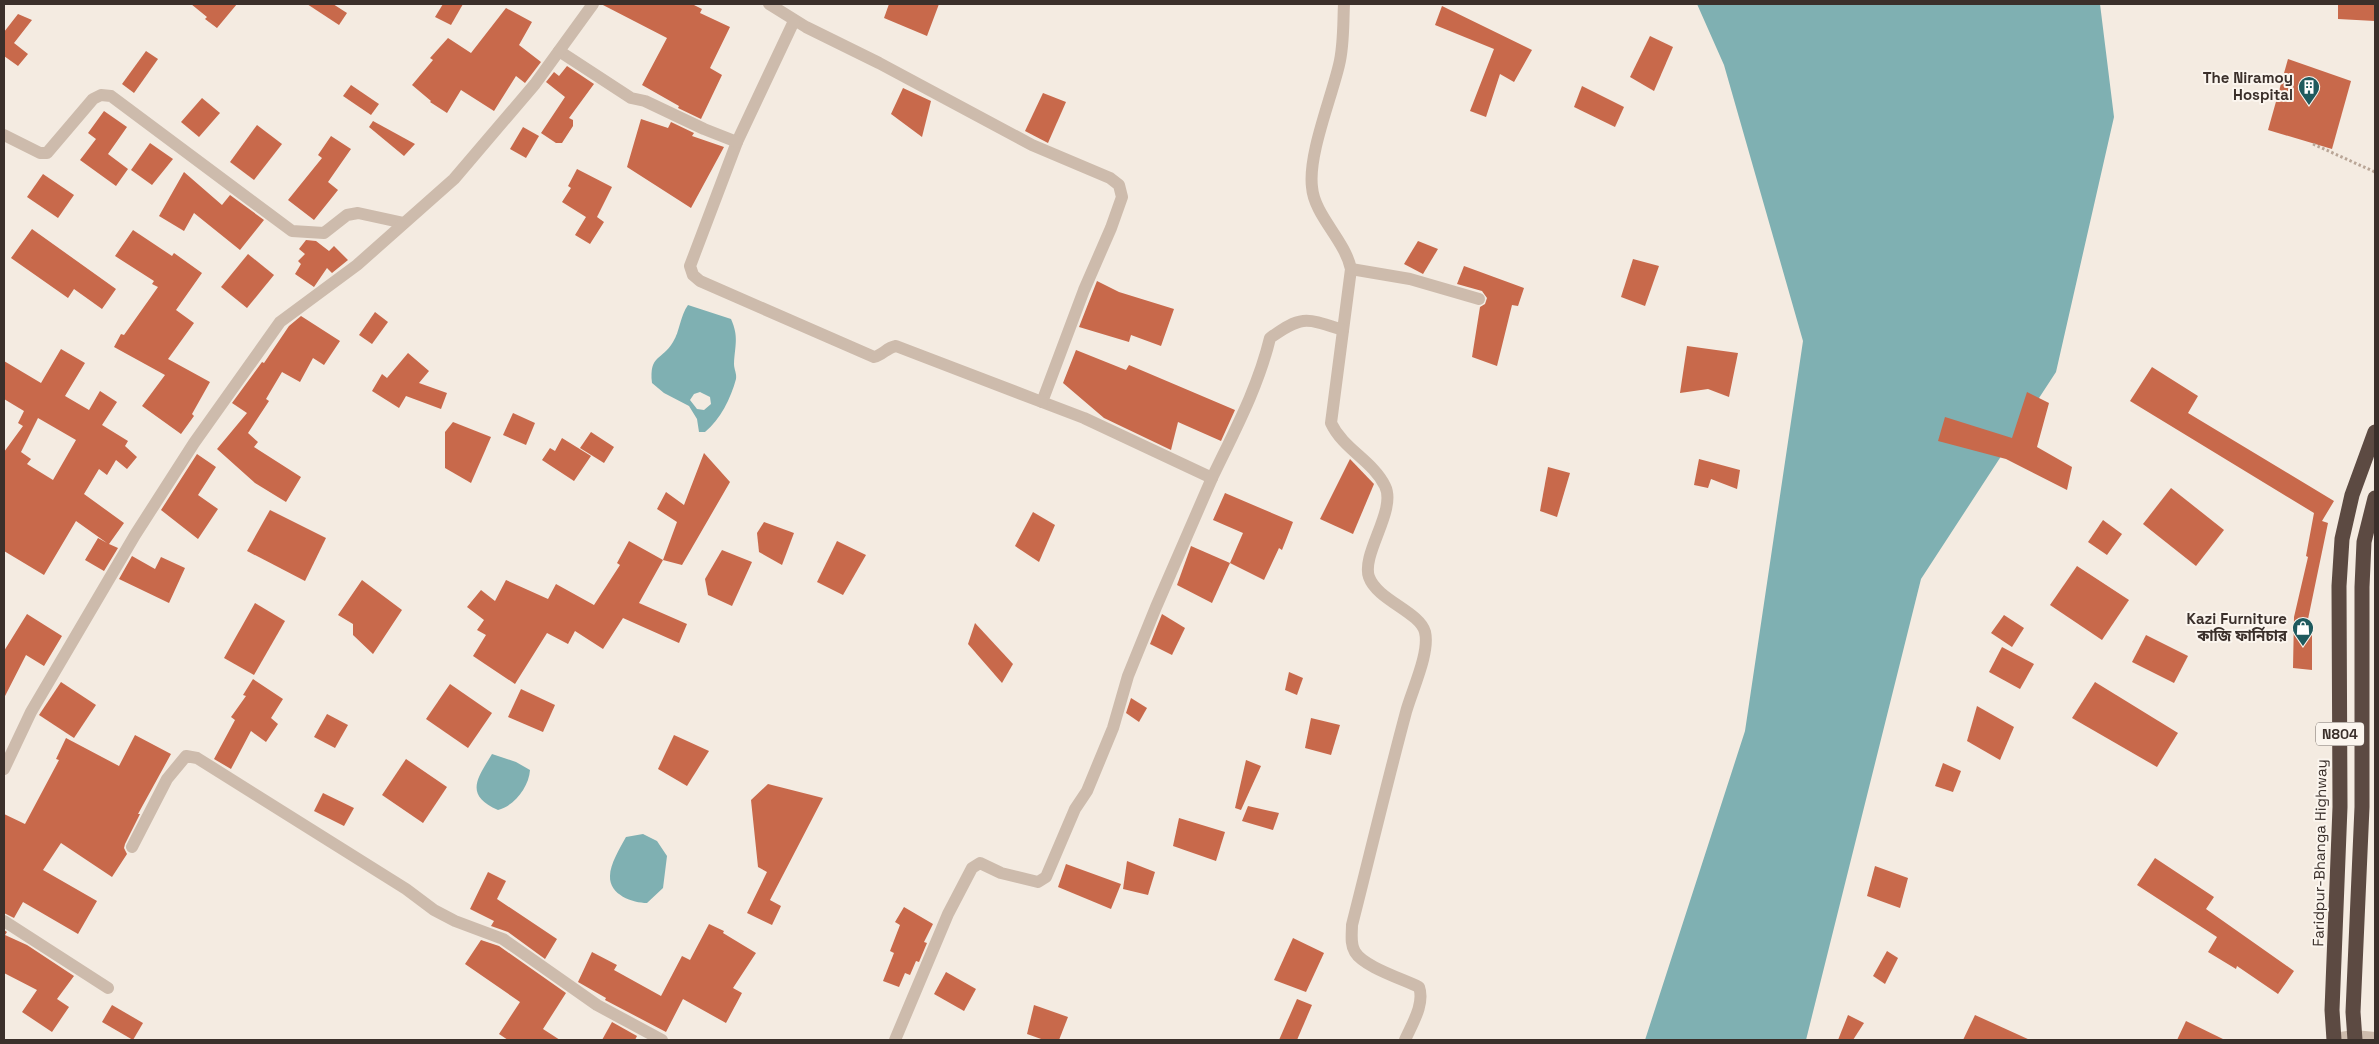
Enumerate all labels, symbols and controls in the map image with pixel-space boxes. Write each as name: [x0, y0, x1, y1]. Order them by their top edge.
place label: The Niramoy Hospital: [2203, 68, 2293, 104]
building icon: The Niramoy Hospital: [2297, 75, 2321, 106]
place label: Kazi Furniture কাজি ফার্নিচার: [2187, 609, 2288, 645]
shop icon: Kazi Furniture কাজি ফার্নিচার: [2291, 616, 2315, 647]
road number: N804: [2316, 722, 2364, 746]
street label: Faridpur-Bhanga Highway: [2308, 759, 2331, 947]

